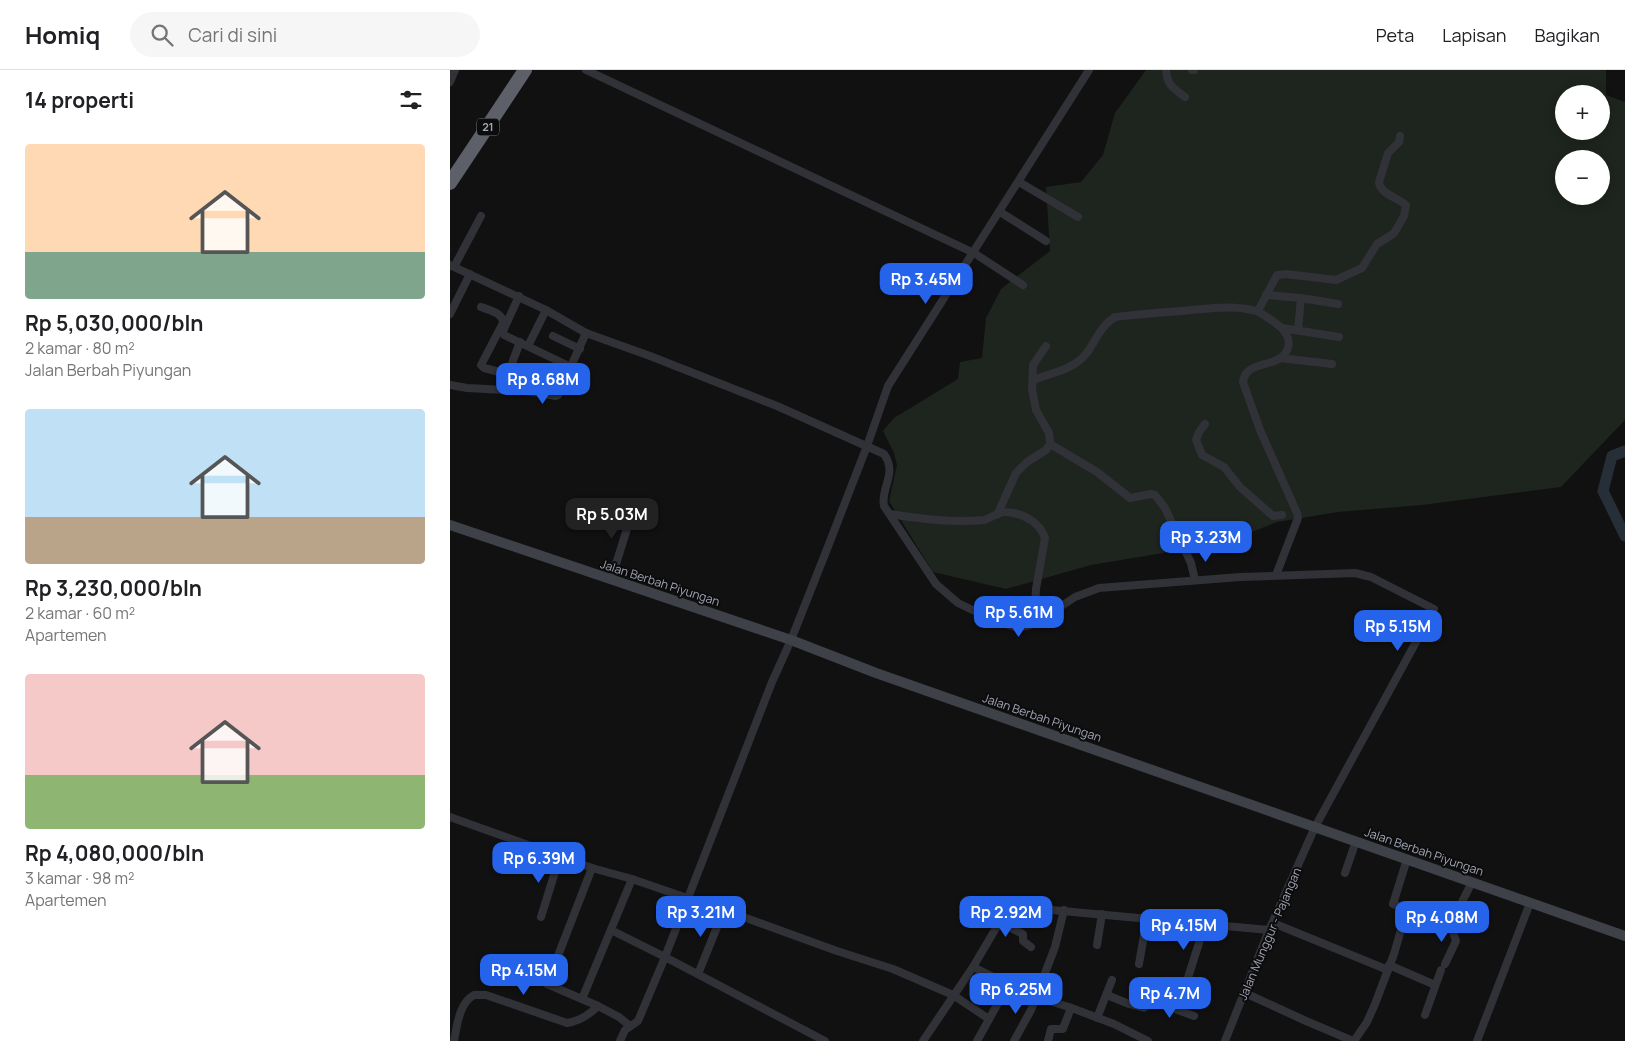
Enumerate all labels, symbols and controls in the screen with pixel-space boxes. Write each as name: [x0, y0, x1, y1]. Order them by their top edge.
search box: [130, 12, 480, 57]
text: Homiq: [25, 18, 100, 51]
icon: search: [148, 21, 176, 49]
text: Cari di sini: [188, 22, 277, 48]
text: Peta: [1376, 23, 1414, 47]
text: Lapisan: [1442, 23, 1506, 47]
text: Bagikan: [1534, 23, 1600, 47]
map controls: [1555, 85, 1610, 205]
button: +: [1555, 85, 1610, 140]
text: 14 properti: [25, 86, 134, 114]
icon: filters: [397, 86, 425, 114]
road number: 21: [477, 118, 499, 136]
button: −: [1555, 150, 1610, 205]
icon: home: [180, 177, 270, 267]
pin: Rp 3.45M: [874, 262, 978, 305]
text: Rp 3.45M: [891, 268, 961, 290]
text: Rp 5,030,000/bln: [25, 309, 203, 337]
text: 2 kamar · 80 m²: [25, 337, 135, 359]
text: Jalan Berbah Piyungan: [25, 359, 191, 381]
pin: Rp 8.68M: [491, 362, 595, 405]
text: Rp 8.68M: [507, 368, 579, 390]
icon: home: [180, 442, 270, 532]
pin: Rp 5.03M: [560, 498, 664, 540]
text: Rp 5.03M: [576, 503, 648, 525]
pin: Rp 3.23M: [1154, 520, 1258, 563]
text: Rp 3.23M: [1171, 526, 1241, 548]
street label: Jalan Berbah Piyungan: [598, 555, 722, 610]
text: Rp 3,230,000/bln: [25, 574, 202, 602]
pin: Rp 5.61M: [967, 596, 1071, 638]
text: Rp 5.61M: [985, 601, 1053, 623]
text: 2 kamar · 60 m²: [25, 602, 135, 624]
pin: Rp 5.15M: [1346, 610, 1450, 652]
text: Rp 5.15M: [1365, 615, 1431, 637]
text: Apartemen: [25, 624, 107, 646]
street label: Jalan Berbah Piyungan: [980, 689, 1104, 746]
icon: home: [180, 707, 270, 797]
street label: Jalan Berbah Piyungan: [1362, 823, 1486, 880]
text: Rp 4,080,000/bln: [25, 839, 204, 867]
pin: Rp 6.39M: [487, 842, 591, 884]
text: Rp 6.39M: [503, 847, 575, 869]
street label: Jalan Munggur - Pajangan: [1234, 865, 1305, 1003]
text: 3 kamar · 98 m²: [25, 867, 135, 889]
text: Apartemen: [25, 889, 107, 911]
pin: Rp 3.21M: [649, 896, 753, 938]
pin: Rp 2.92M: [954, 896, 1058, 938]
pin: Rp 4.08M: [1390, 900, 1494, 943]
text: Rp 3.21M: [667, 901, 735, 923]
text: Rp 2.92M: [970, 901, 1042, 923]
text: Rp 4.08M: [1406, 906, 1478, 928]
pin: Rp 4.15M: [1132, 908, 1236, 951]
text: Rp 4.15M: [1151, 914, 1217, 936]
pin: Rp 4.15M: [472, 954, 576, 996]
text: Rp 4.15M: [491, 959, 557, 981]
pin: Rp 6.25M: [964, 972, 1068, 1015]
pin: Rp 4.7M: [1124, 976, 1216, 1019]
text: Rp 6.25M: [981, 978, 1052, 1000]
text: Rp 4.7M: [1140, 982, 1200, 1004]

